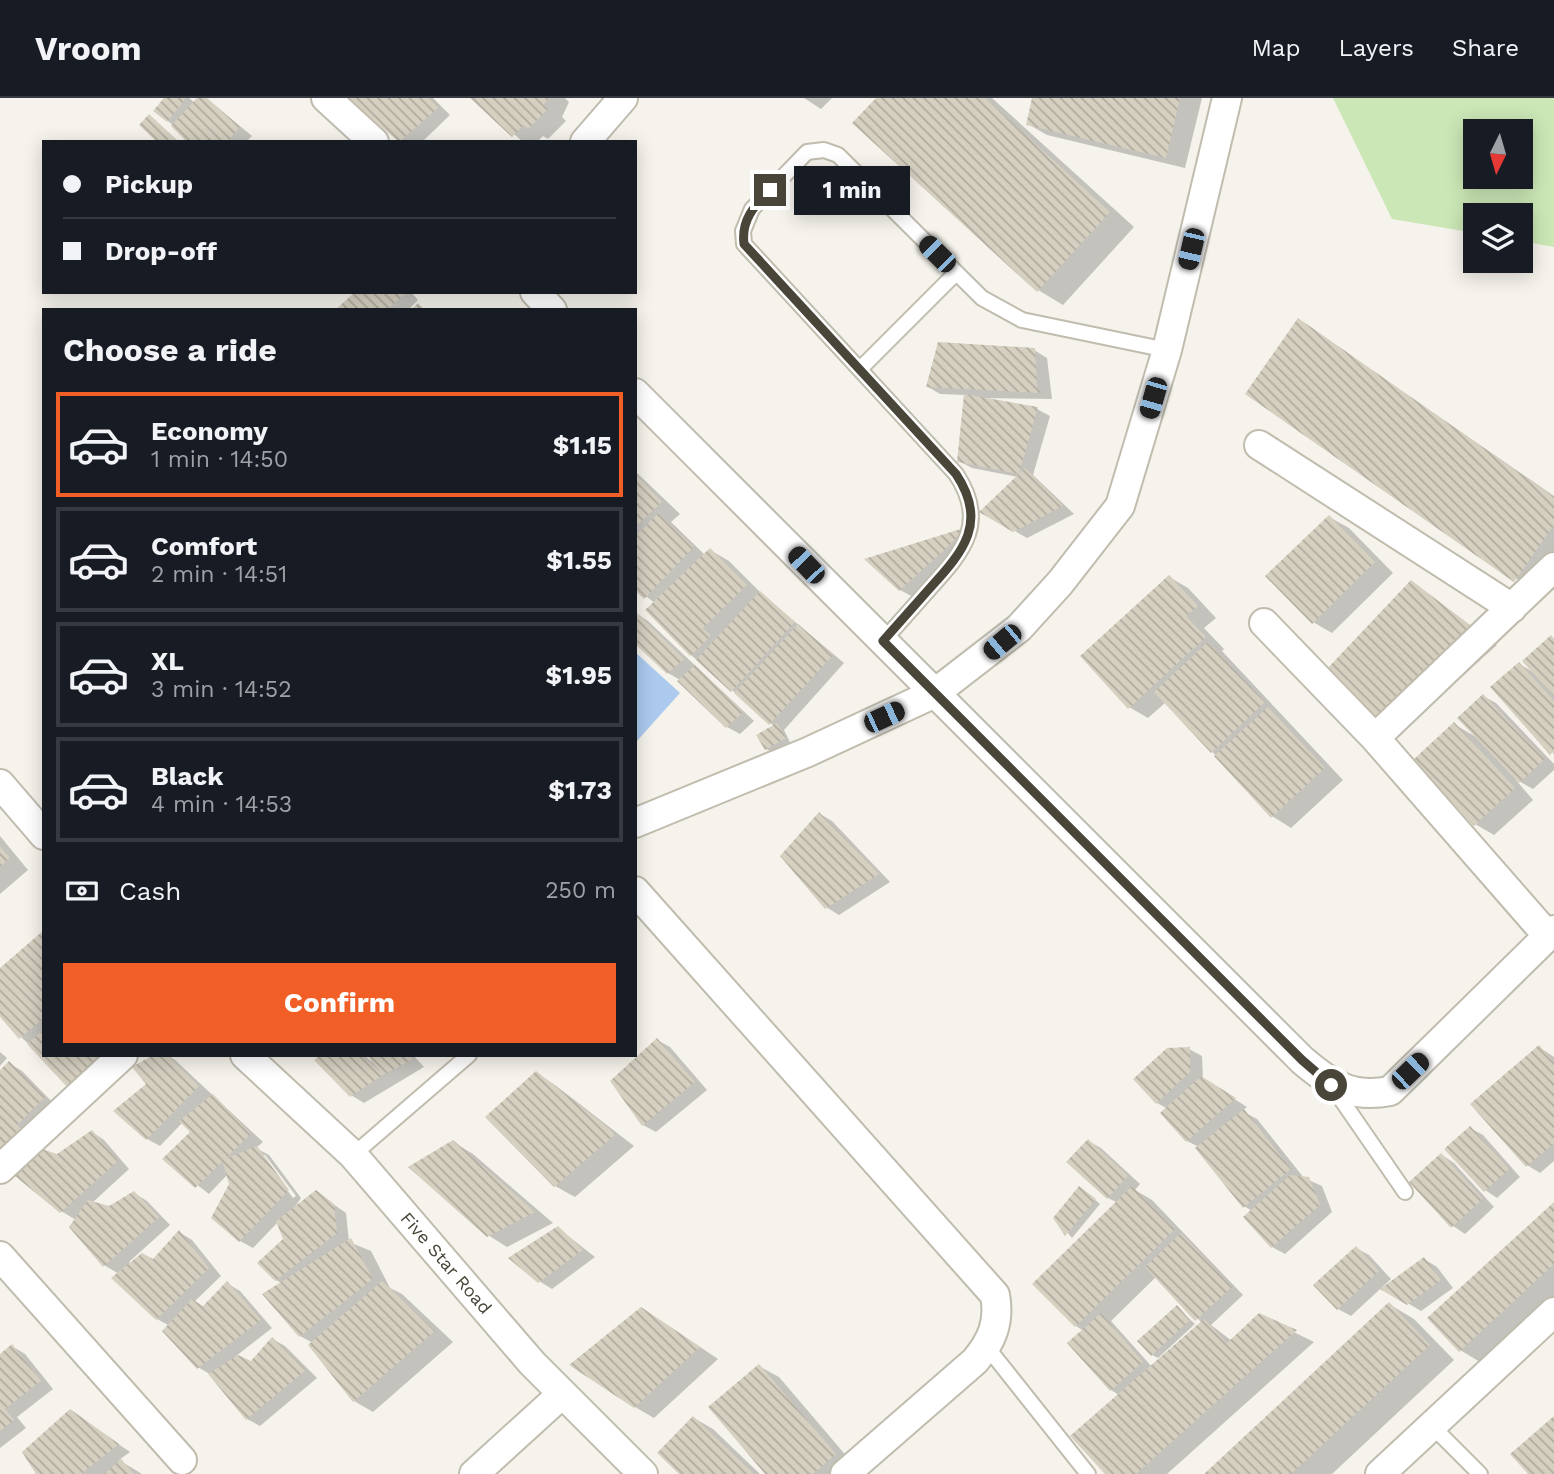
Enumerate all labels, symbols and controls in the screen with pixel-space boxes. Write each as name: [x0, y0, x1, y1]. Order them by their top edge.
text: Vroom: [35, 29, 142, 68]
text: Map: [1252, 34, 1300, 62]
text: Layers: [1338, 34, 1414, 62]
text: Share: [1452, 34, 1519, 62]
north arrow: [1463, 119, 1533, 189]
map controls: [1463, 119, 1533, 273]
callout: 1 min: [794, 166, 910, 214]
text: Pickup: [105, 169, 193, 199]
route end: [754, 174, 786, 206]
text: 1 min: [822, 177, 882, 204]
button: layers: [1463, 203, 1533, 273]
car: [1177, 226, 1206, 272]
car: [915, 232, 960, 276]
text: Drop-off: [105, 236, 217, 266]
text: Choose a ride: [63, 331, 277, 369]
car: [1138, 375, 1169, 421]
icon: car: [67, 413, 130, 476]
text: Economy: [151, 416, 268, 446]
text: $1.15: [553, 430, 612, 460]
text: 1 min · 14:50: [151, 446, 288, 473]
icon: car: [67, 528, 130, 591]
text: Comfort: [151, 531, 257, 561]
car: [784, 543, 829, 587]
text: $1.55: [546, 545, 612, 575]
text: 2 min · 14:51: [151, 561, 287, 588]
car: [980, 620, 1025, 664]
icon: car: [67, 643, 130, 706]
text: XL: [151, 646, 184, 676]
text: $1.95: [546, 660, 612, 690]
text: 3 min · 14:52: [151, 676, 292, 703]
car: [861, 699, 908, 735]
icon: car: [67, 758, 130, 821]
text: Black: [151, 761, 223, 791]
text: $1.73: [548, 775, 612, 805]
text: 4 min · 14:53: [151, 791, 292, 818]
icon: cash: [63, 872, 101, 910]
text: Cash: [119, 876, 181, 906]
text: 250 m: [545, 877, 616, 904]
button: Confirm: [63, 963, 616, 1043]
car: [1388, 1049, 1433, 1093]
route start: [1315, 1069, 1347, 1101]
street label: Five Star Road: [396, 1208, 496, 1318]

